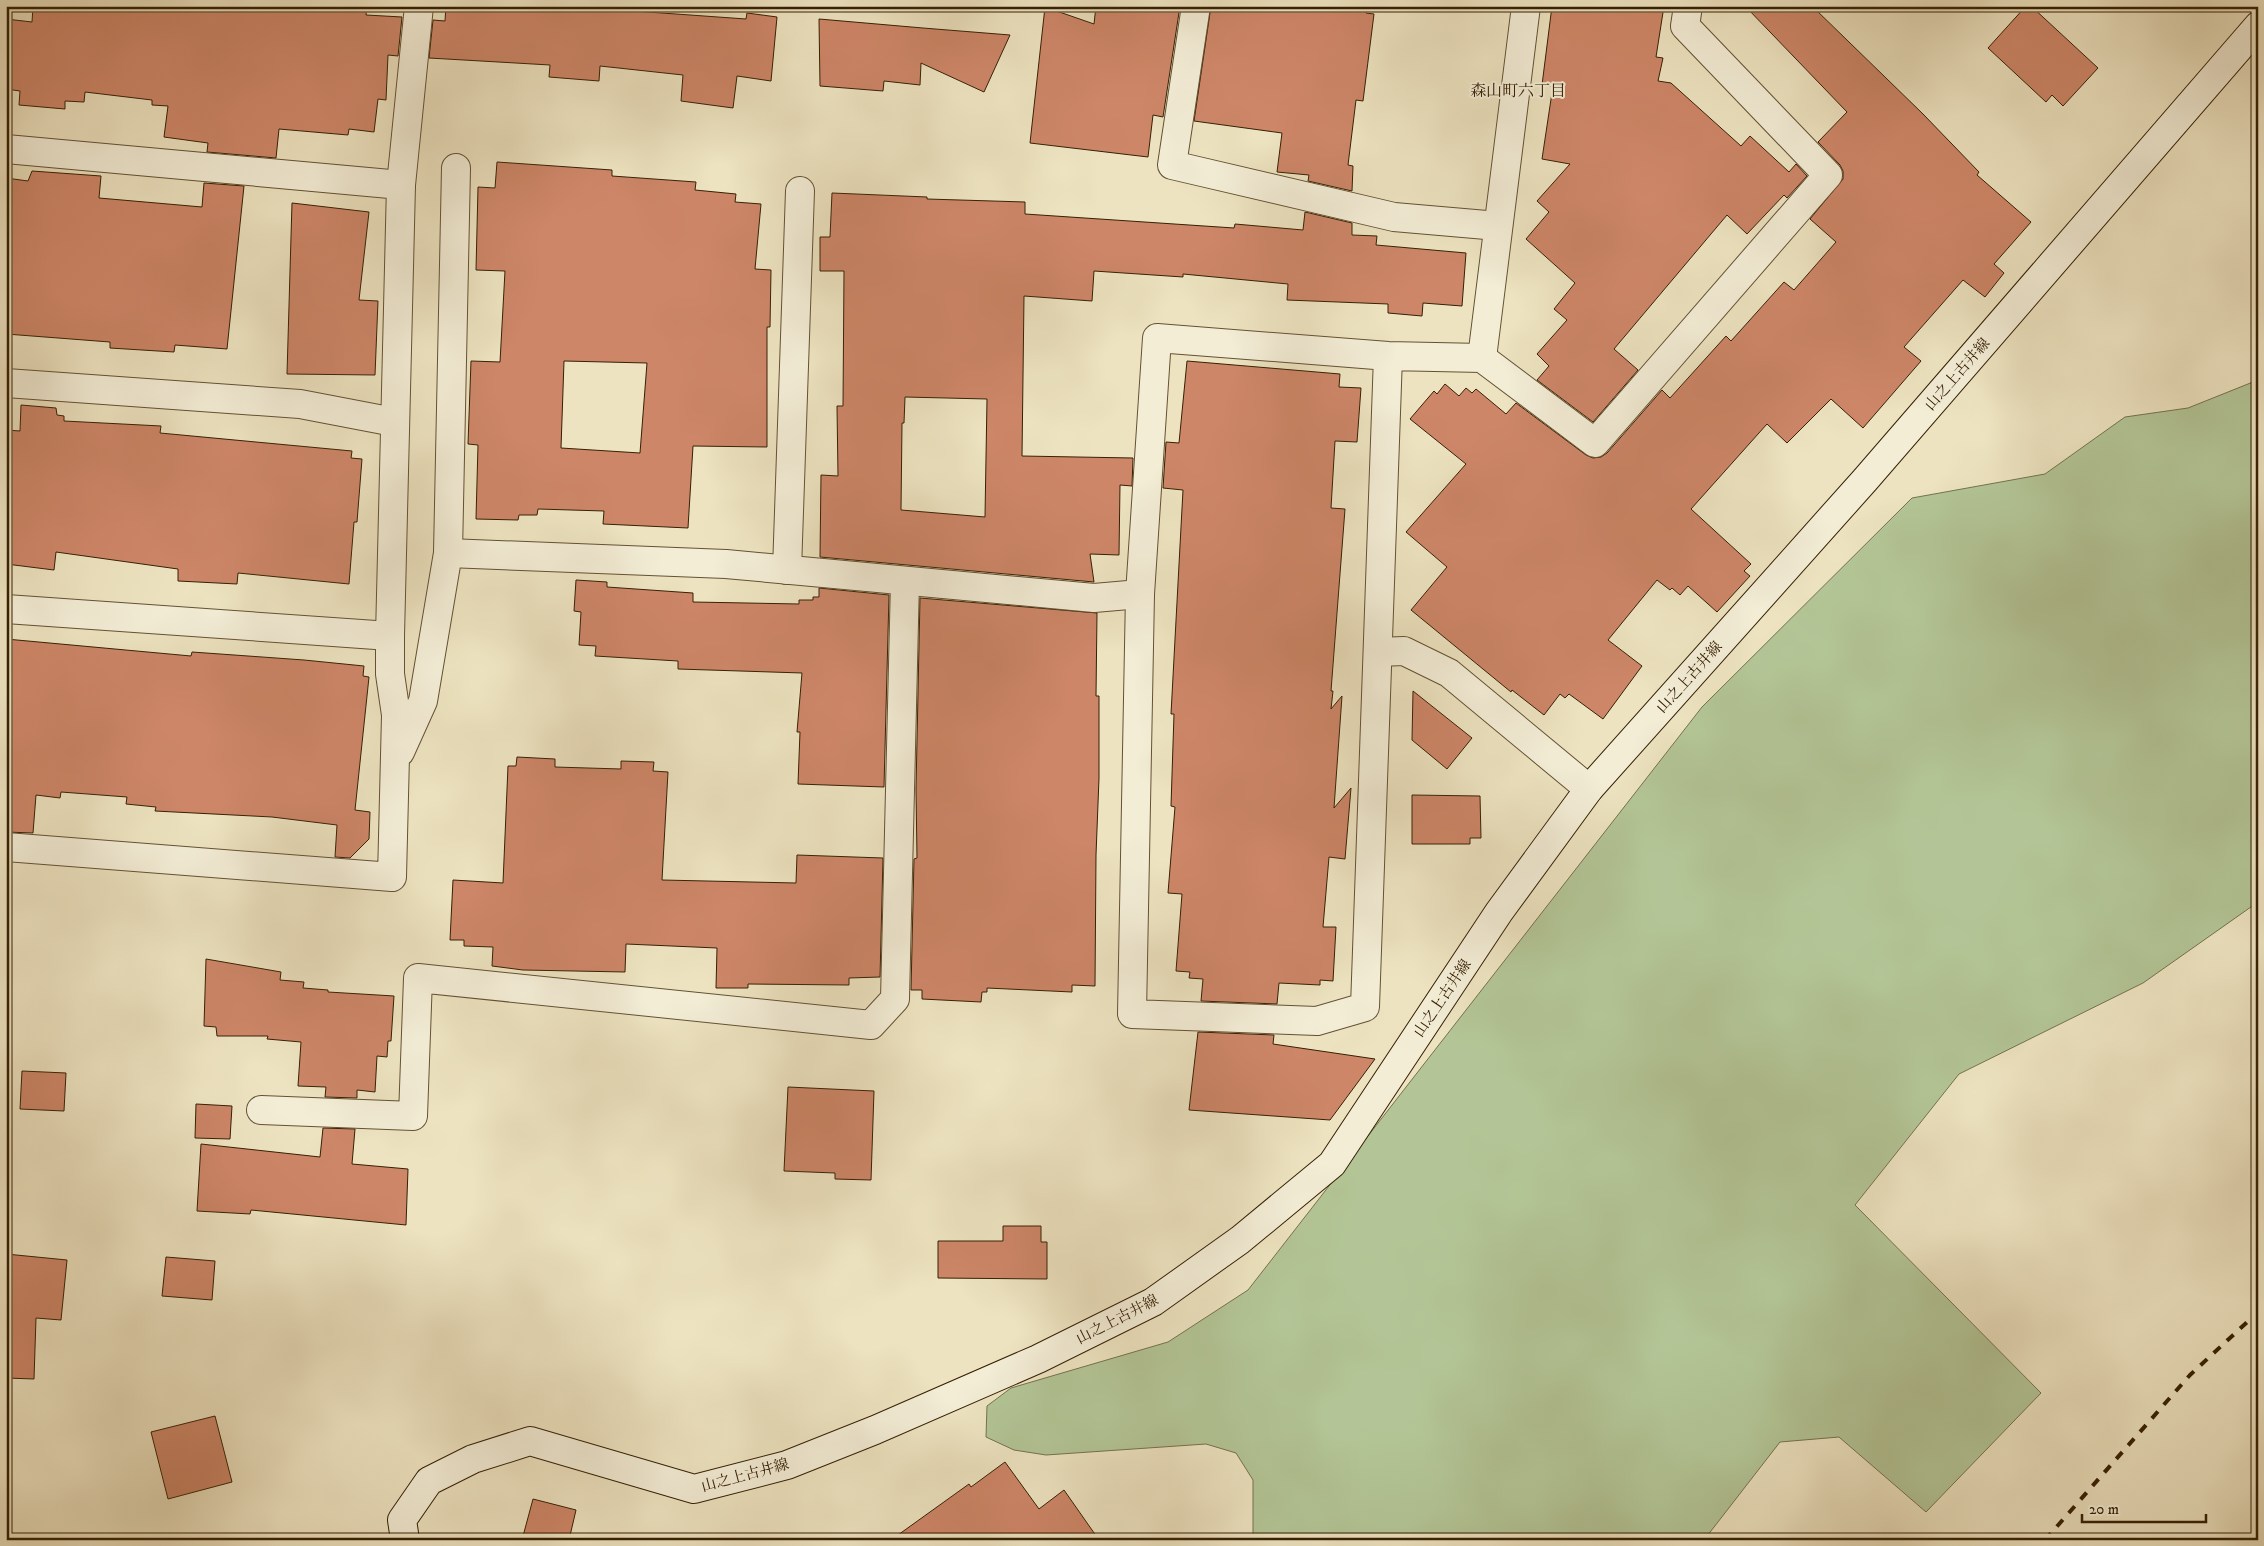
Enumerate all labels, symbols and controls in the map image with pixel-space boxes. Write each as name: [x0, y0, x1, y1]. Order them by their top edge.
district label: 森山町六丁目: [1470, 81, 1566, 101]
street label: 山之上古井線: [1921, 334, 1994, 415]
street label: 山之上古井線: [1652, 638, 1727, 717]
street label: 山之上古井線: [1409, 956, 1475, 1041]
street label: 山之上古井線: [1073, 1291, 1162, 1348]
street label: 山之上古井線: [699, 1455, 791, 1496]
scale bar: [2082, 1491, 2205, 1523]
text: 20 m: [2089, 1500, 2119, 1519]

